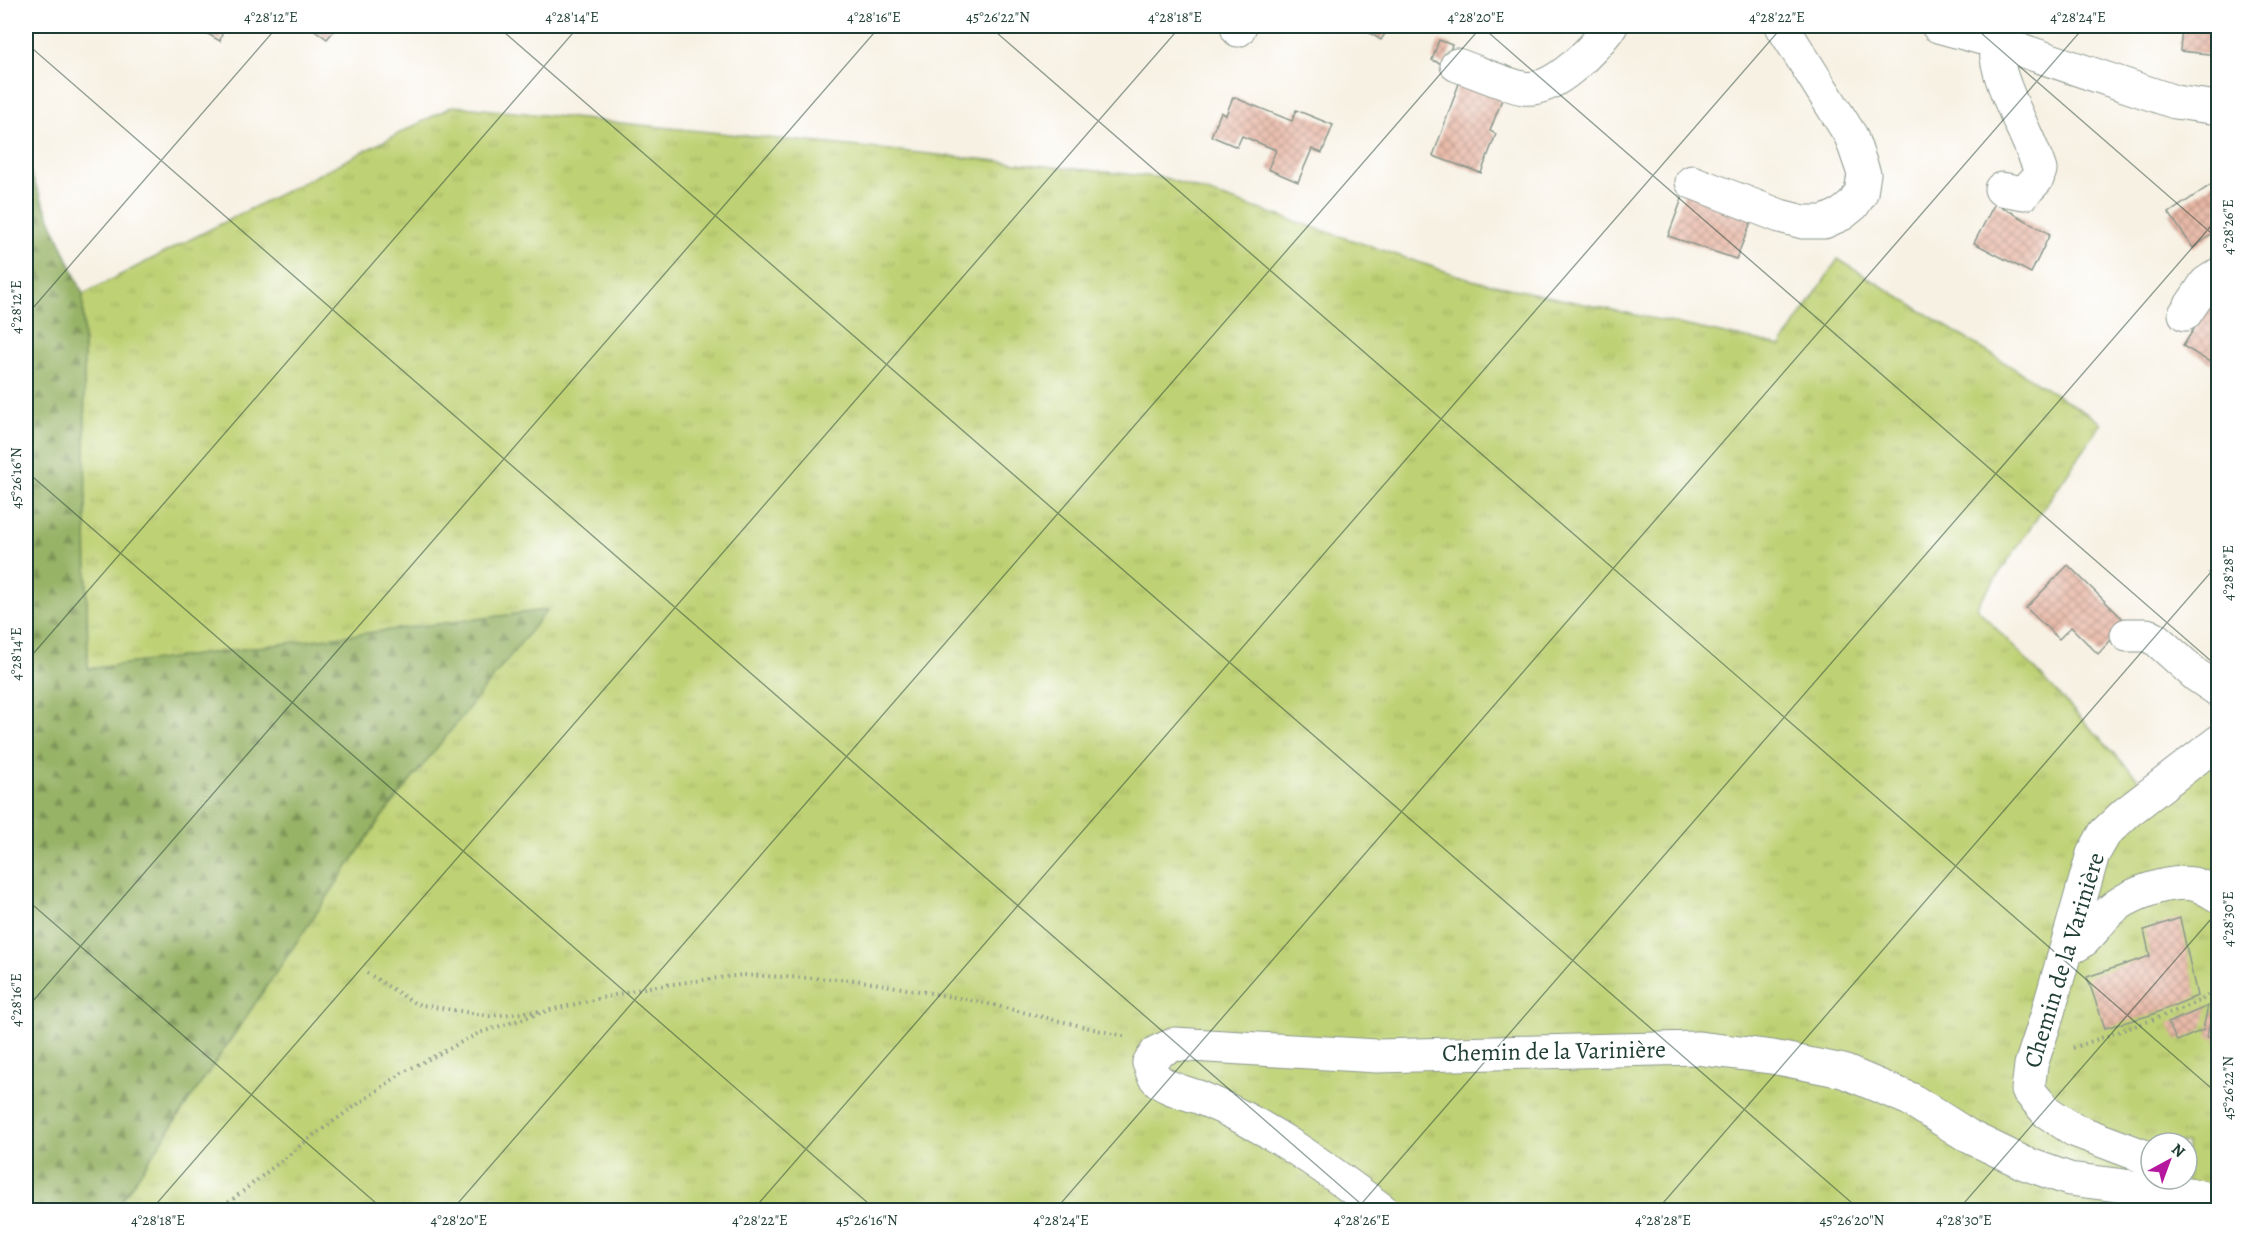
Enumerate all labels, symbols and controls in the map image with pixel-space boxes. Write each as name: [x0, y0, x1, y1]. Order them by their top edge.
text: 4°28'12"E: [244, 7, 298, 27]
text: 4°28'14"E: [545, 7, 599, 27]
text: 4°28'16"E: [847, 7, 901, 27]
text: 45°26'22"N: [966, 7, 1030, 27]
text: 4°28'18"E: [1148, 7, 1202, 27]
text: 4°28'20"E: [1448, 7, 1504, 27]
text: 4°28'22"E: [1749, 7, 1805, 27]
text: 4°28'24"E: [2050, 7, 2106, 27]
text: 4°28'26"E: [2218, 199, 2238, 255]
text: 4°28'12"E: [6, 280, 26, 334]
text: 45°26'16"N: [6, 447, 26, 509]
text: 4°28'28"E: [2218, 545, 2238, 601]
text: 4°28'14"E: [6, 627, 26, 681]
street label: Chemin de la Varinière: [2016, 848, 2112, 1072]
text: 4°28'30"E: [2218, 891, 2238, 947]
text: 4°28'16"E: [6, 973, 26, 1027]
street label: Chemin de la Varinière: [1442, 1033, 1666, 1069]
text: 45°26'22"N: [2218, 1056, 2238, 1120]
north arrow: [2139, 1131, 2199, 1191]
text: N: [2167, 1138, 2190, 1163]
text: 4°28'18"E: [131, 1210, 185, 1230]
text: 4°28'20"E: [431, 1210, 487, 1230]
text: 4°28'22"E: [732, 1210, 788, 1230]
text: 45°26'16"N: [836, 1210, 898, 1230]
text: 4°28'24"E: [1033, 1210, 1089, 1230]
text: 4°28'26"E: [1334, 1210, 1390, 1230]
text: 4°28'28"E: [1635, 1210, 1691, 1230]
text: 45°26'20"N: [1820, 1210, 1885, 1230]
text: 4°28'30"E: [1936, 1210, 1992, 1230]

